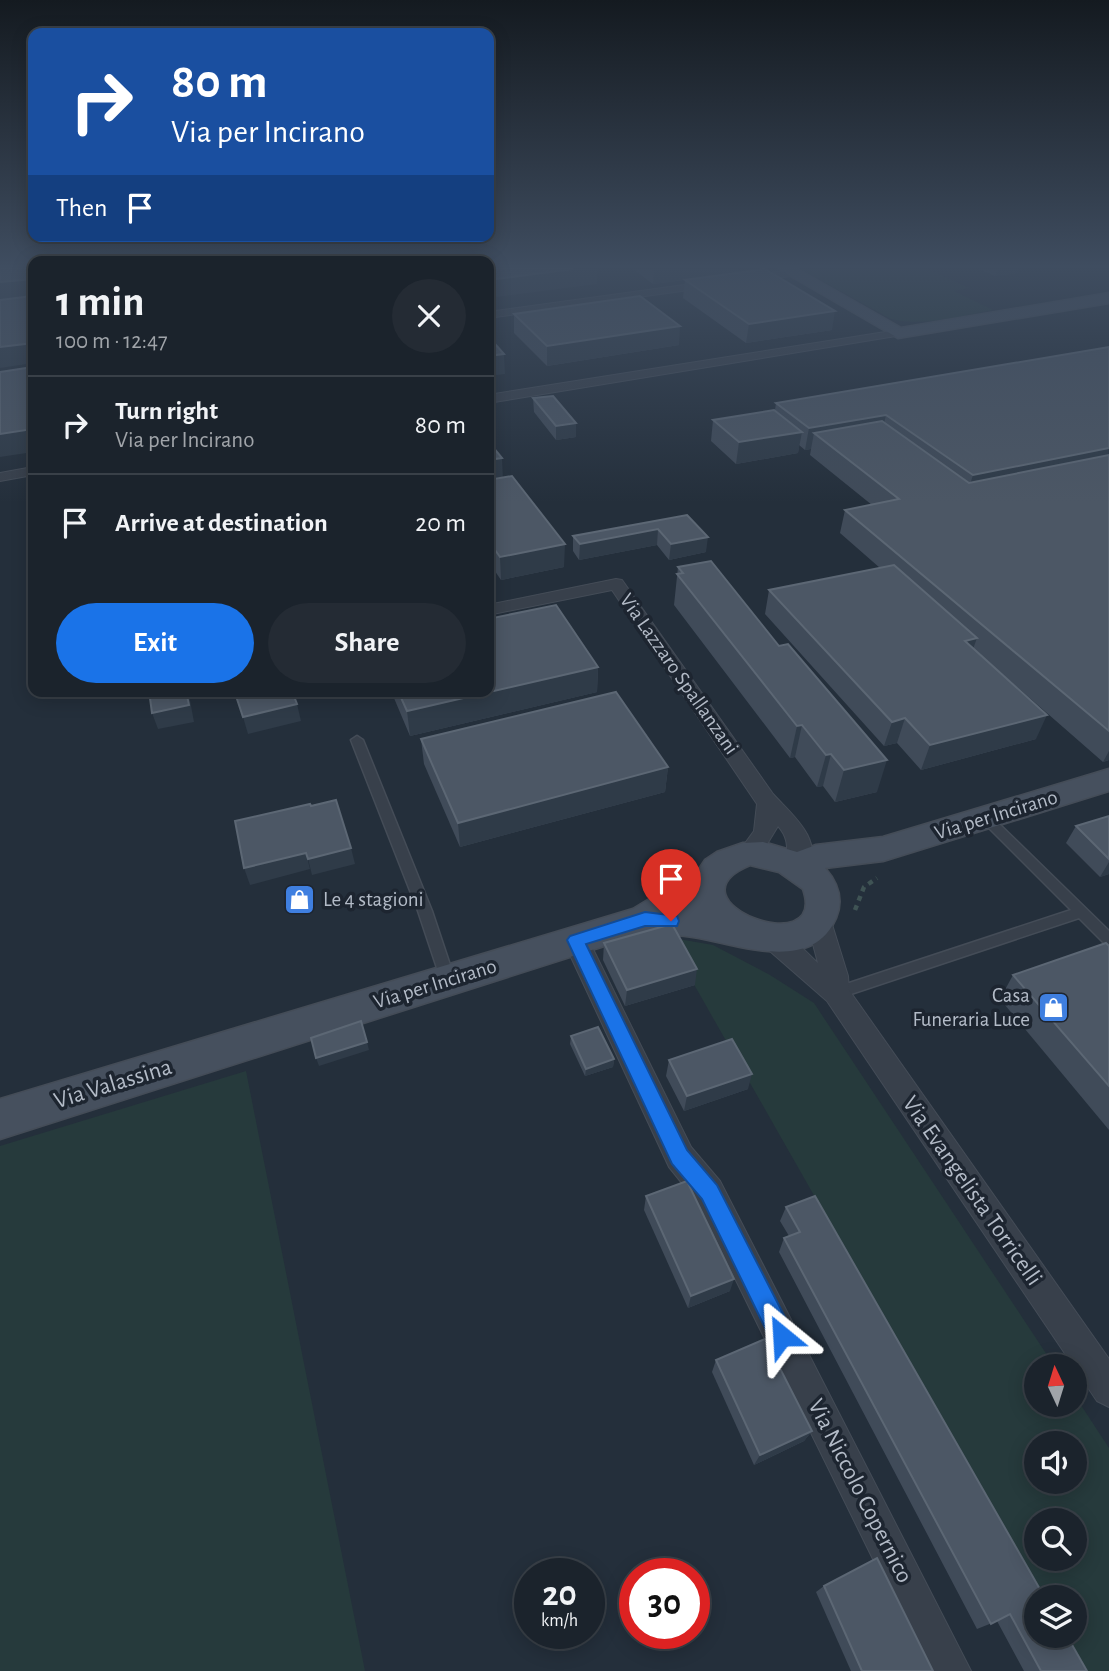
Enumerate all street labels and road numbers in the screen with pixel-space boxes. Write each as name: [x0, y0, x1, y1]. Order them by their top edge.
street label: Via Lazzaro Spallanzani: [616, 590, 742, 758]
street label: Via per Incirano: [932, 786, 1060, 844]
street label: Via per Incirano: [371, 955, 499, 1013]
street label: Via Valassina: [51, 1055, 175, 1113]
street label: Via Evangelista Torricelli: [898, 1092, 1046, 1290]
street label: Via Niccolo Copernico: [803, 1395, 917, 1587]

